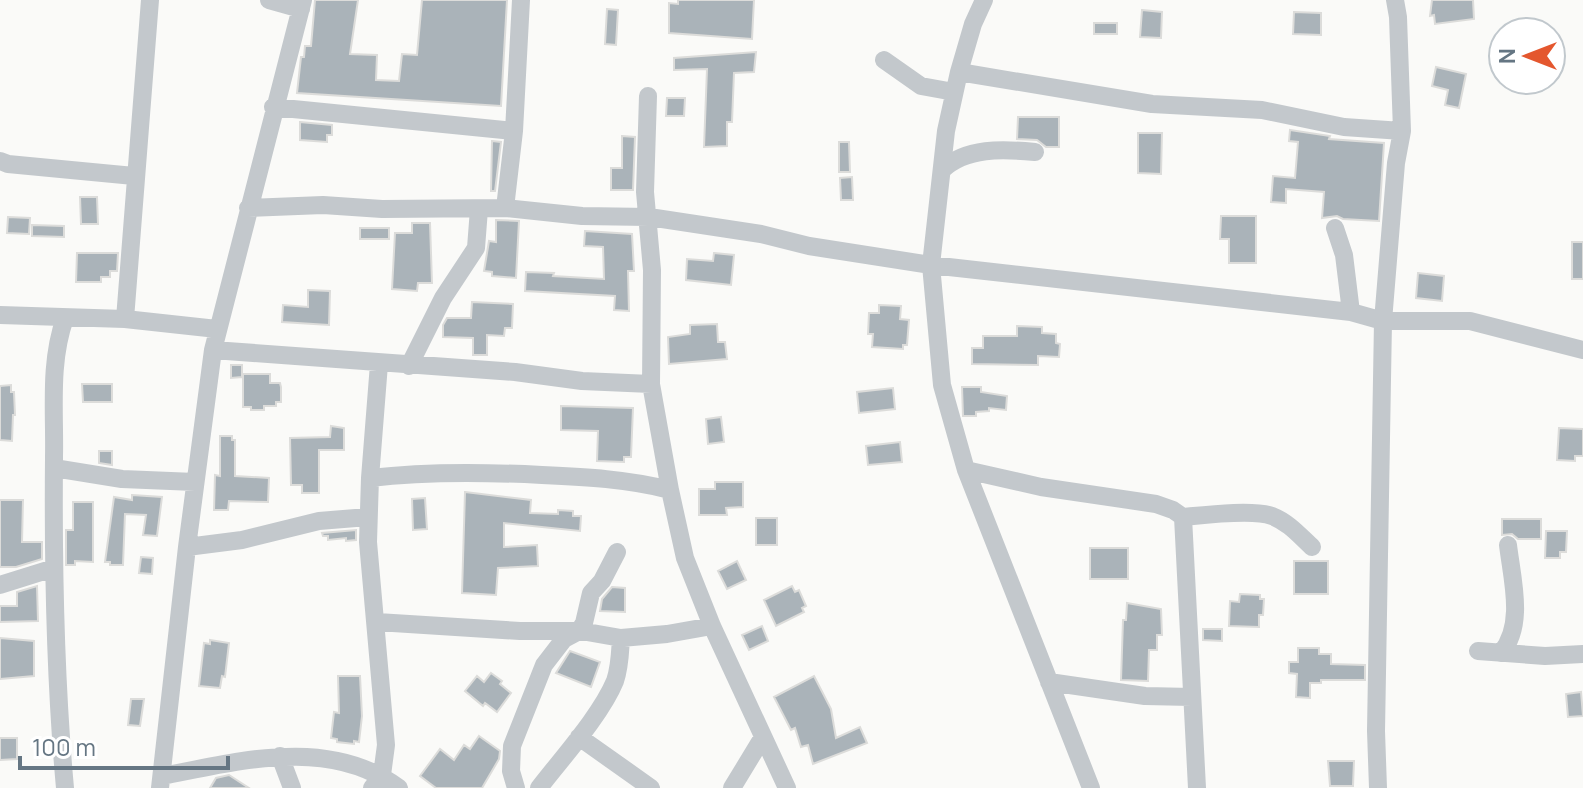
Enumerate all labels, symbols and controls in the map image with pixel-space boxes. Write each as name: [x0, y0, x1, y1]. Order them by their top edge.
north arrow: [1487, 16, 1567, 96]
text: N: [1492, 48, 1522, 64]
scale bar: [20, 720, 228, 770]
text: 100 m: [32, 730, 96, 763]

